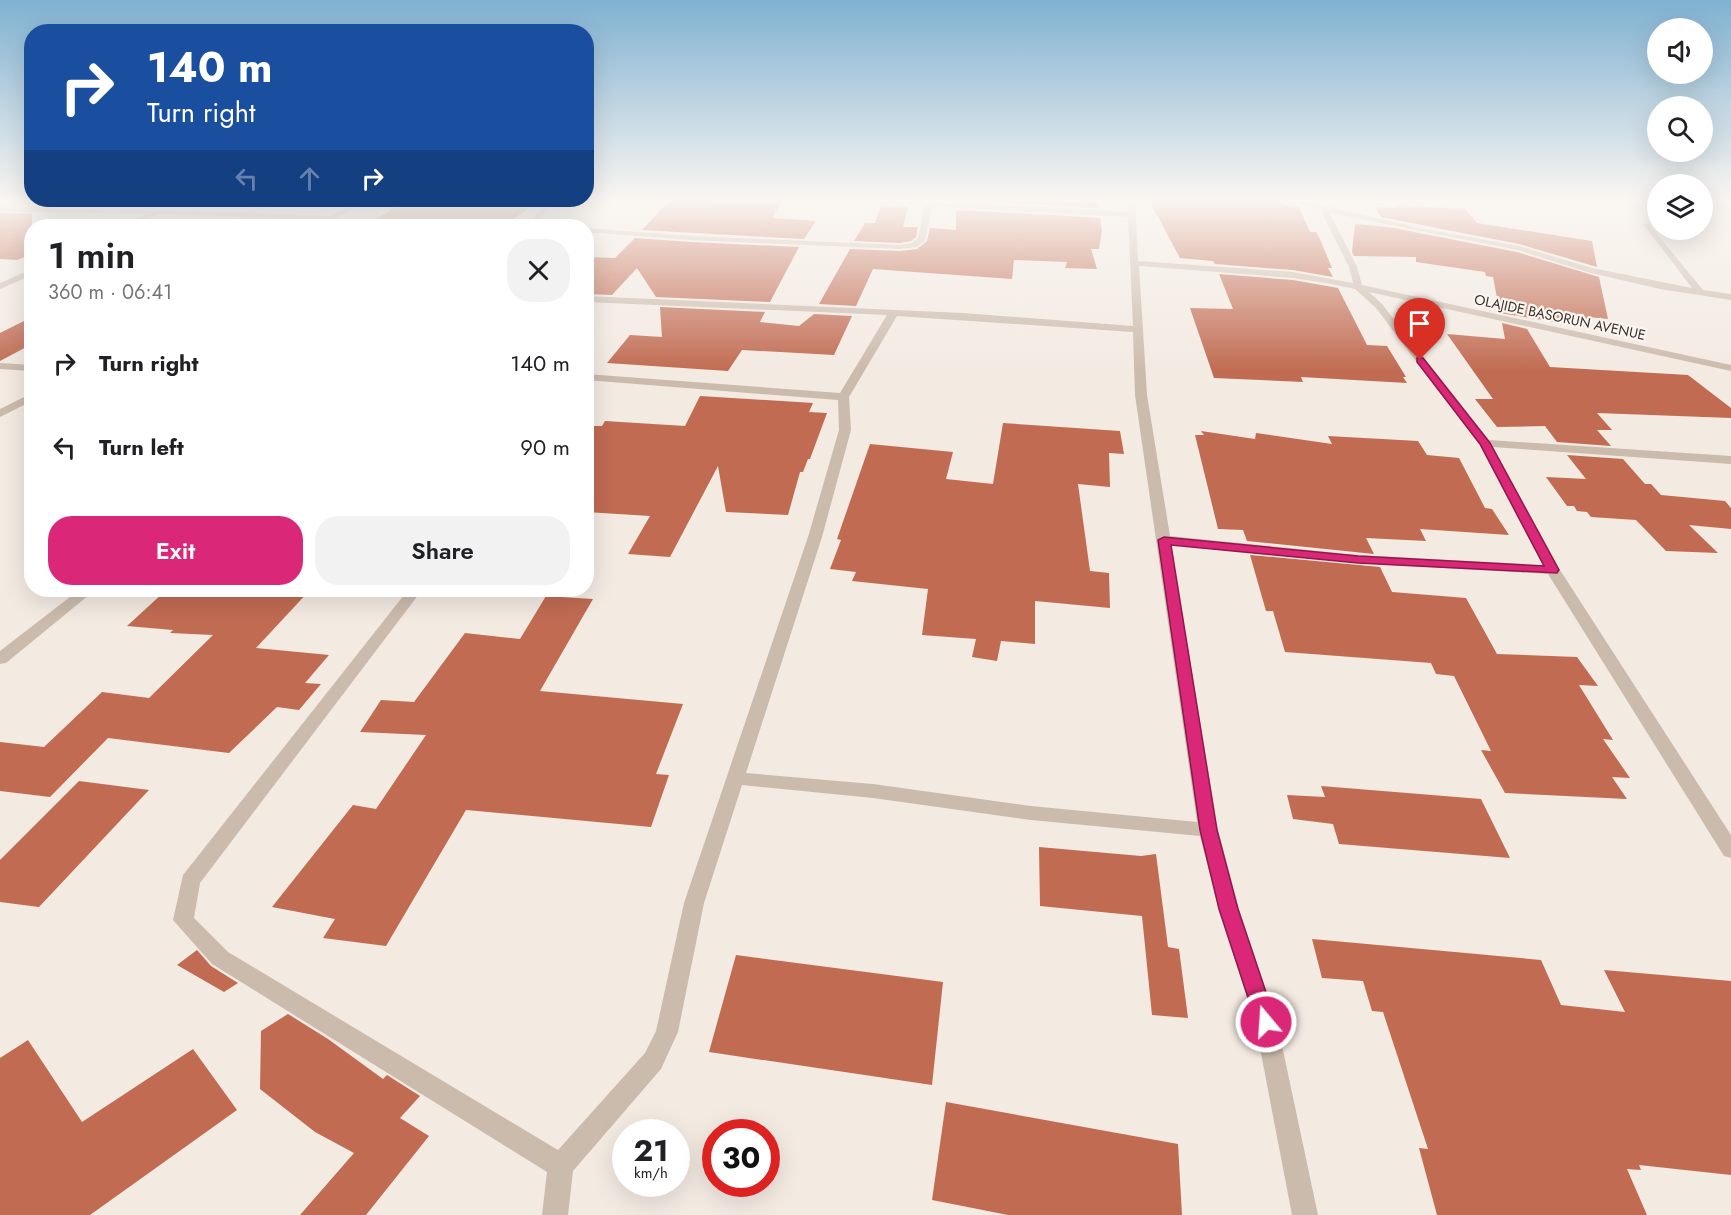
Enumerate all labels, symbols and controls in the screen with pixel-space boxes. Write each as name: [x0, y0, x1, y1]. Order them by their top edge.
map controls: [1647, 18, 1713, 240]
button: sound: [1647, 18, 1713, 84]
text: 140 m: [147, 37, 273, 98]
icon: right: [48, 48, 126, 126]
text: Turn right: [147, 93, 255, 132]
button: search: [1647, 96, 1713, 162]
icon: left: [230, 162, 263, 195]
icon: ahead: [293, 162, 326, 195]
icon: right: [356, 162, 389, 195]
button: layers: [1647, 174, 1713, 240]
text: 1 min: [48, 229, 135, 281]
button: close: [507, 239, 570, 302]
text: 360 m · 06:41: [48, 278, 172, 307]
street label: OLAJIDE BASORUN AVENUE: [1473, 289, 1647, 345]
pin: [1394, 298, 1445, 360]
icon: arrive: [1403, 307, 1436, 340]
icon: right: [48, 347, 81, 380]
text: Turn right: [99, 347, 199, 379]
text: 140 m: [510, 347, 570, 379]
icon: left: [48, 431, 81, 464]
text: Turn left: [99, 431, 184, 463]
text: 90 m: [520, 431, 570, 463]
button: Exit: [48, 516, 303, 585]
button: Share: [315, 516, 570, 585]
position arrow: [1234, 990, 1298, 1054]
speed limit sign: 30: [702, 1119, 780, 1197]
text: 21: [634, 1129, 668, 1172]
text: km/h: [634, 1162, 668, 1184]

